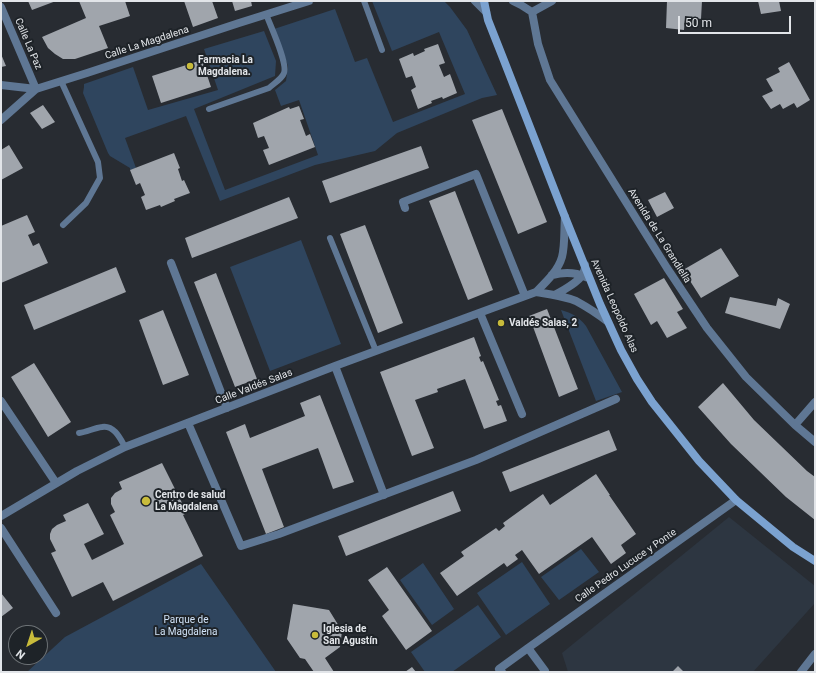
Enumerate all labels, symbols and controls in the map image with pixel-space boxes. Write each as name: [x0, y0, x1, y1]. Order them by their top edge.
scale bar: [680, 8, 793, 34]
text: 50 m: [685, 16, 712, 30]
street label: Calle La Paz: [12, 17, 44, 71]
street label: Calle La Magdalena: [104, 24, 190, 62]
place label: Farmacia La Magdalena.: [198, 54, 253, 78]
marker: Farmacia La Magdalena.: [185, 61, 195, 71]
street label: Avenida de La Grandiella: [625, 186, 693, 286]
street label: Avenida Leopoldo Alas: [588, 257, 640, 355]
place label: Valdés Salas, 2: [509, 317, 577, 329]
marker: Valdés Salas, 2: [496, 318, 506, 328]
street label: Calle Valdés Salas: [214, 367, 294, 407]
place label: Centro de salud La Magdalena: [155, 489, 225, 512]
marker: Centro de salud La Magdalena: [140, 495, 152, 507]
street label: Calle Pedro Lucuce y Ponte: [573, 526, 679, 606]
park label: Parque de La Magdalena: [155, 614, 217, 638]
place label: Iglesia de San Agustín: [323, 623, 377, 646]
north arrow: [8, 625, 48, 665]
marker: Iglesia de San Agustín: [310, 630, 320, 640]
text: N: [14, 646, 28, 661]

